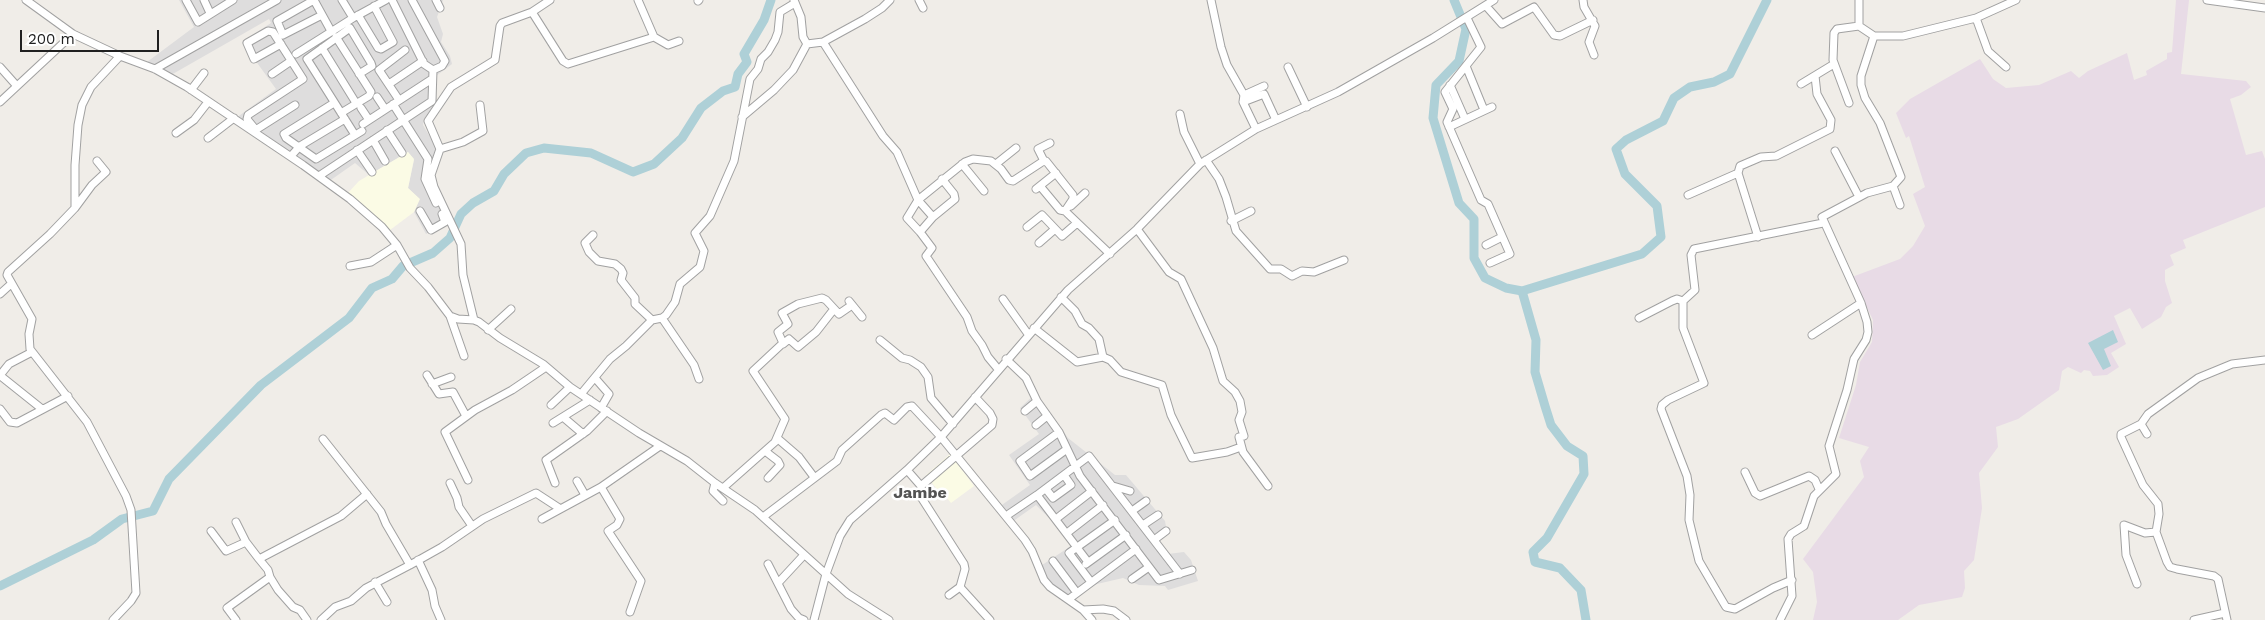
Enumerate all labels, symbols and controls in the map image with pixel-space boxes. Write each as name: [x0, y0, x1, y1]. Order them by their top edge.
scale bar: [22, 20, 161, 52]
text: 200 m: [28, 30, 75, 48]
district label: Jambe: [893, 483, 947, 503]

